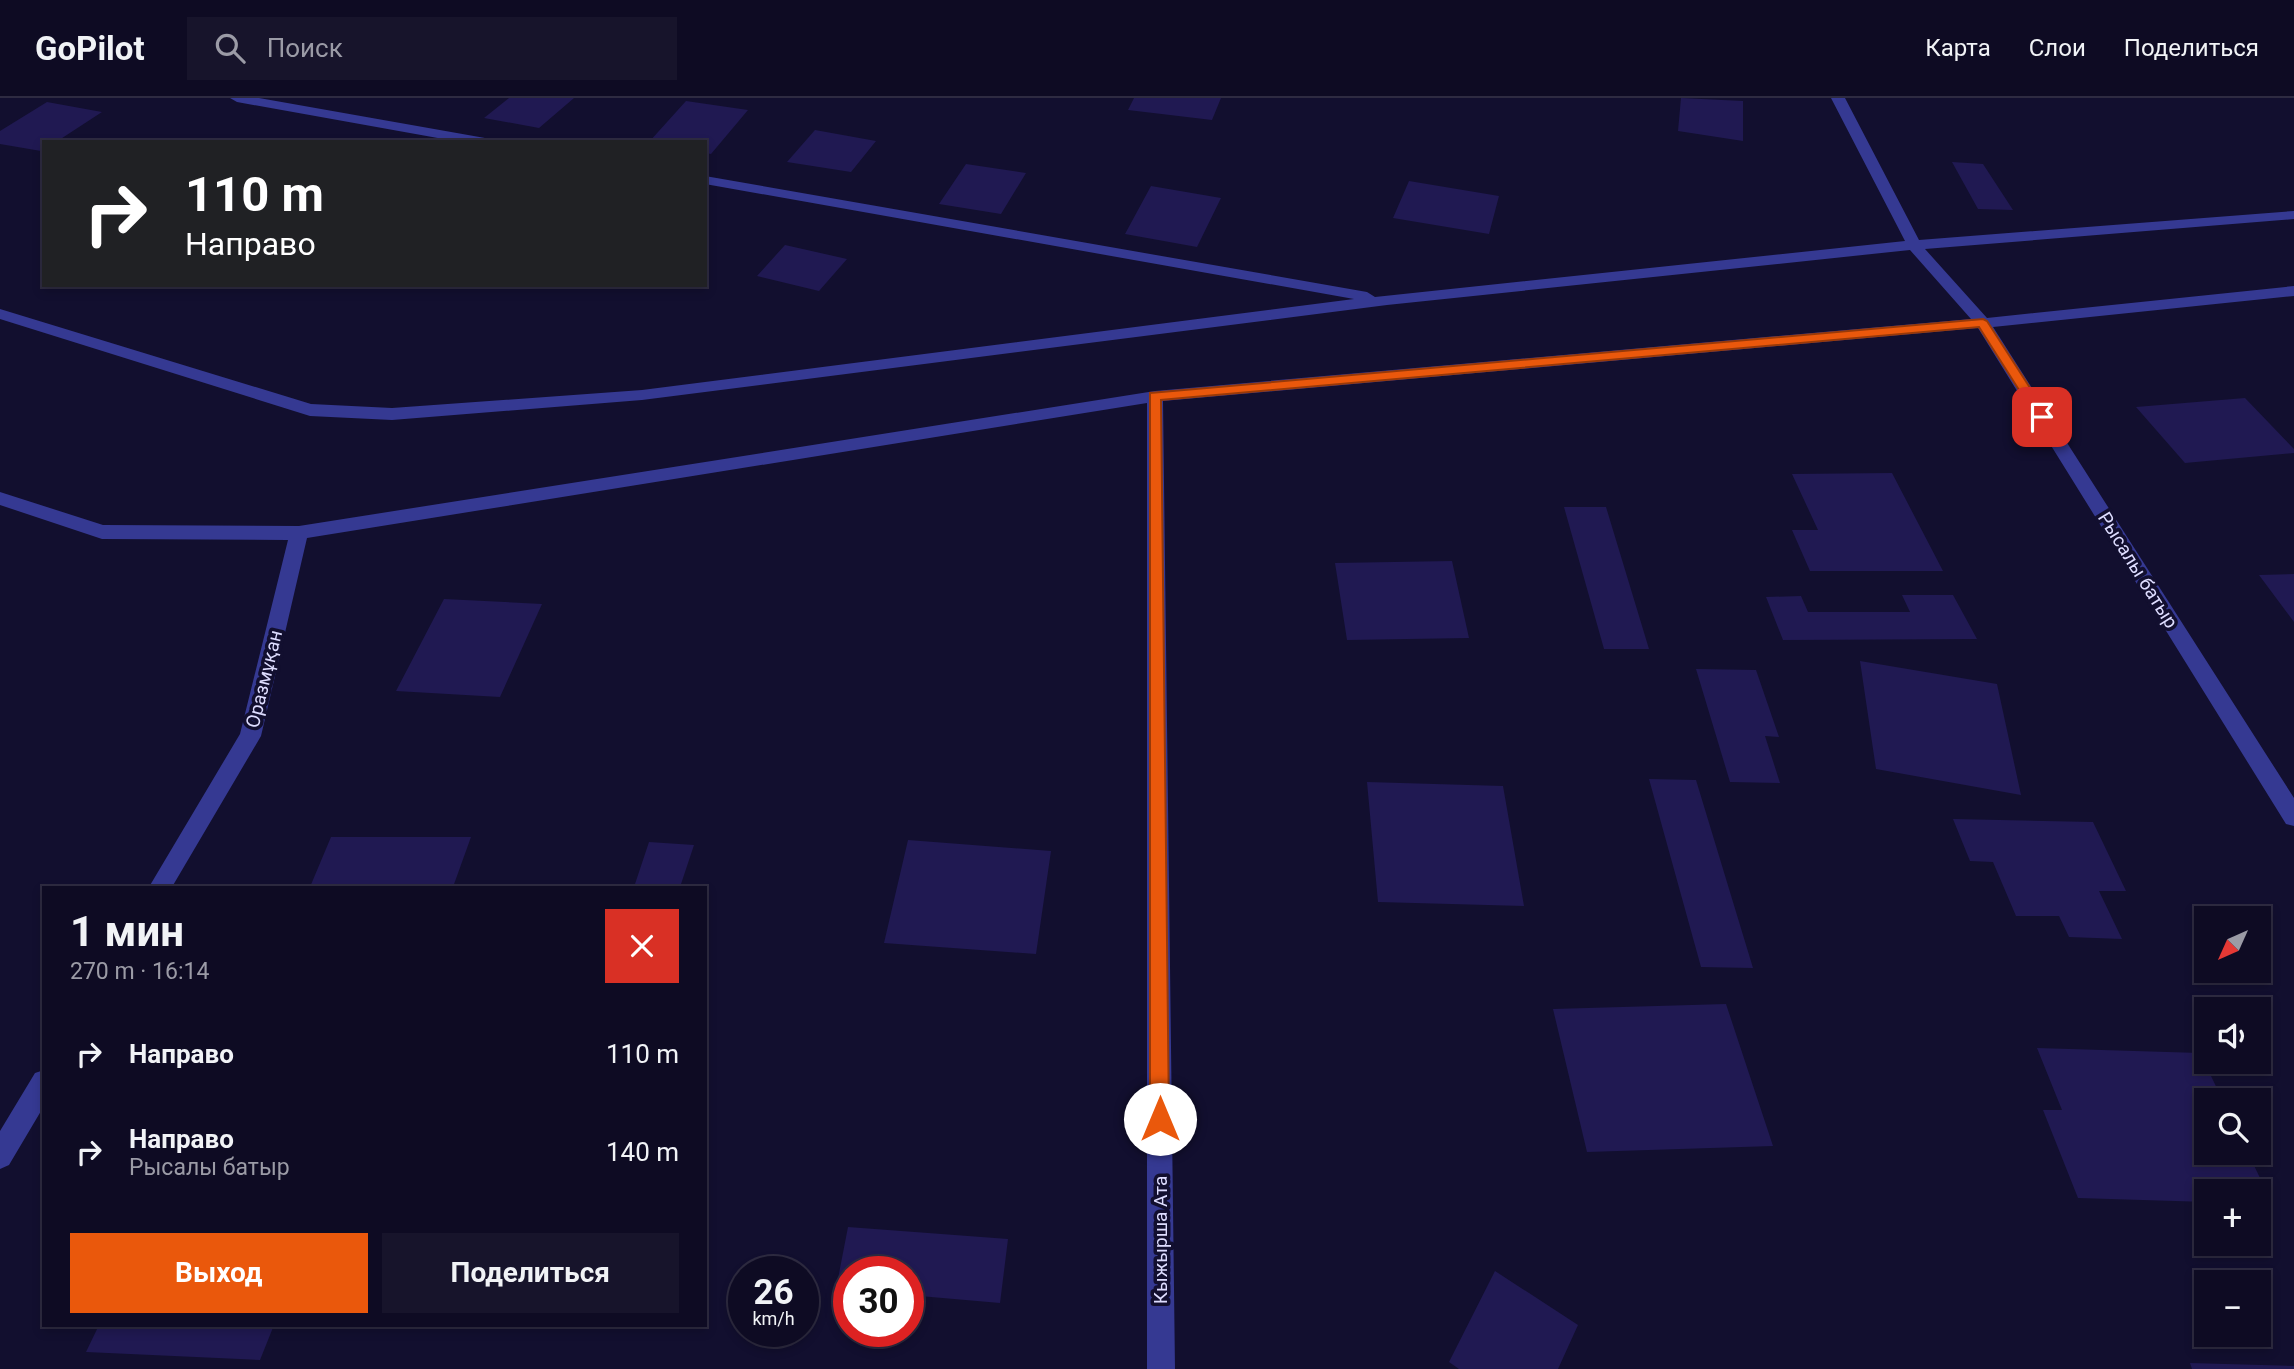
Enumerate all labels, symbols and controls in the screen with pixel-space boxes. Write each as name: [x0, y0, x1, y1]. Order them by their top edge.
search box: [187, 17, 677, 80]
text: GoPilot: [35, 29, 145, 68]
icon: search: [211, 29, 249, 67]
text: Поиск: [267, 33, 343, 63]
text: Карта: [1925, 34, 1991, 62]
text: Слои: [2029, 34, 2086, 62]
text: Поделиться: [2124, 34, 2259, 62]
text: 110 m: [185, 166, 324, 223]
icon: right: [70, 168, 161, 259]
text: Направо: [185, 225, 316, 263]
pin: [2012, 387, 2072, 447]
icon: arrive: [2023, 398, 2061, 436]
street label: Рысалы батыр: [2093, 508, 2183, 632]
street label: Оразмұқан: [241, 628, 287, 730]
north arrow: [2194, 906, 2272, 984]
map controls: [2194, 906, 2271, 1347]
text: 1 мин: [70, 907, 184, 956]
button: close: [605, 909, 679, 983]
text: 270 m · 16:14: [70, 958, 209, 985]
button: sound: [2194, 997, 2271, 1074]
icon: right: [70, 1035, 108, 1073]
text: Направо: [129, 1039, 234, 1069]
text: 110 m: [606, 1039, 679, 1069]
position arrow: [1123, 1082, 1197, 1156]
button: search: [2194, 1088, 2271, 1165]
text: Направо: [129, 1124, 234, 1154]
icon: right: [70, 1133, 108, 1171]
text: 140 m: [606, 1137, 679, 1167]
text: Рысалы батыр: [129, 1154, 290, 1181]
street label: Кыжырша Ата: [1149, 1176, 1172, 1304]
button: +: [2194, 1179, 2271, 1256]
button: Выход: [70, 1233, 368, 1313]
button: Поделиться: [382, 1233, 679, 1313]
speed limit sign: 30: [833, 1256, 924, 1347]
button: −: [2194, 1270, 2271, 1347]
text: 26: [753, 1272, 794, 1313]
text: km/h: [752, 1308, 795, 1329]

